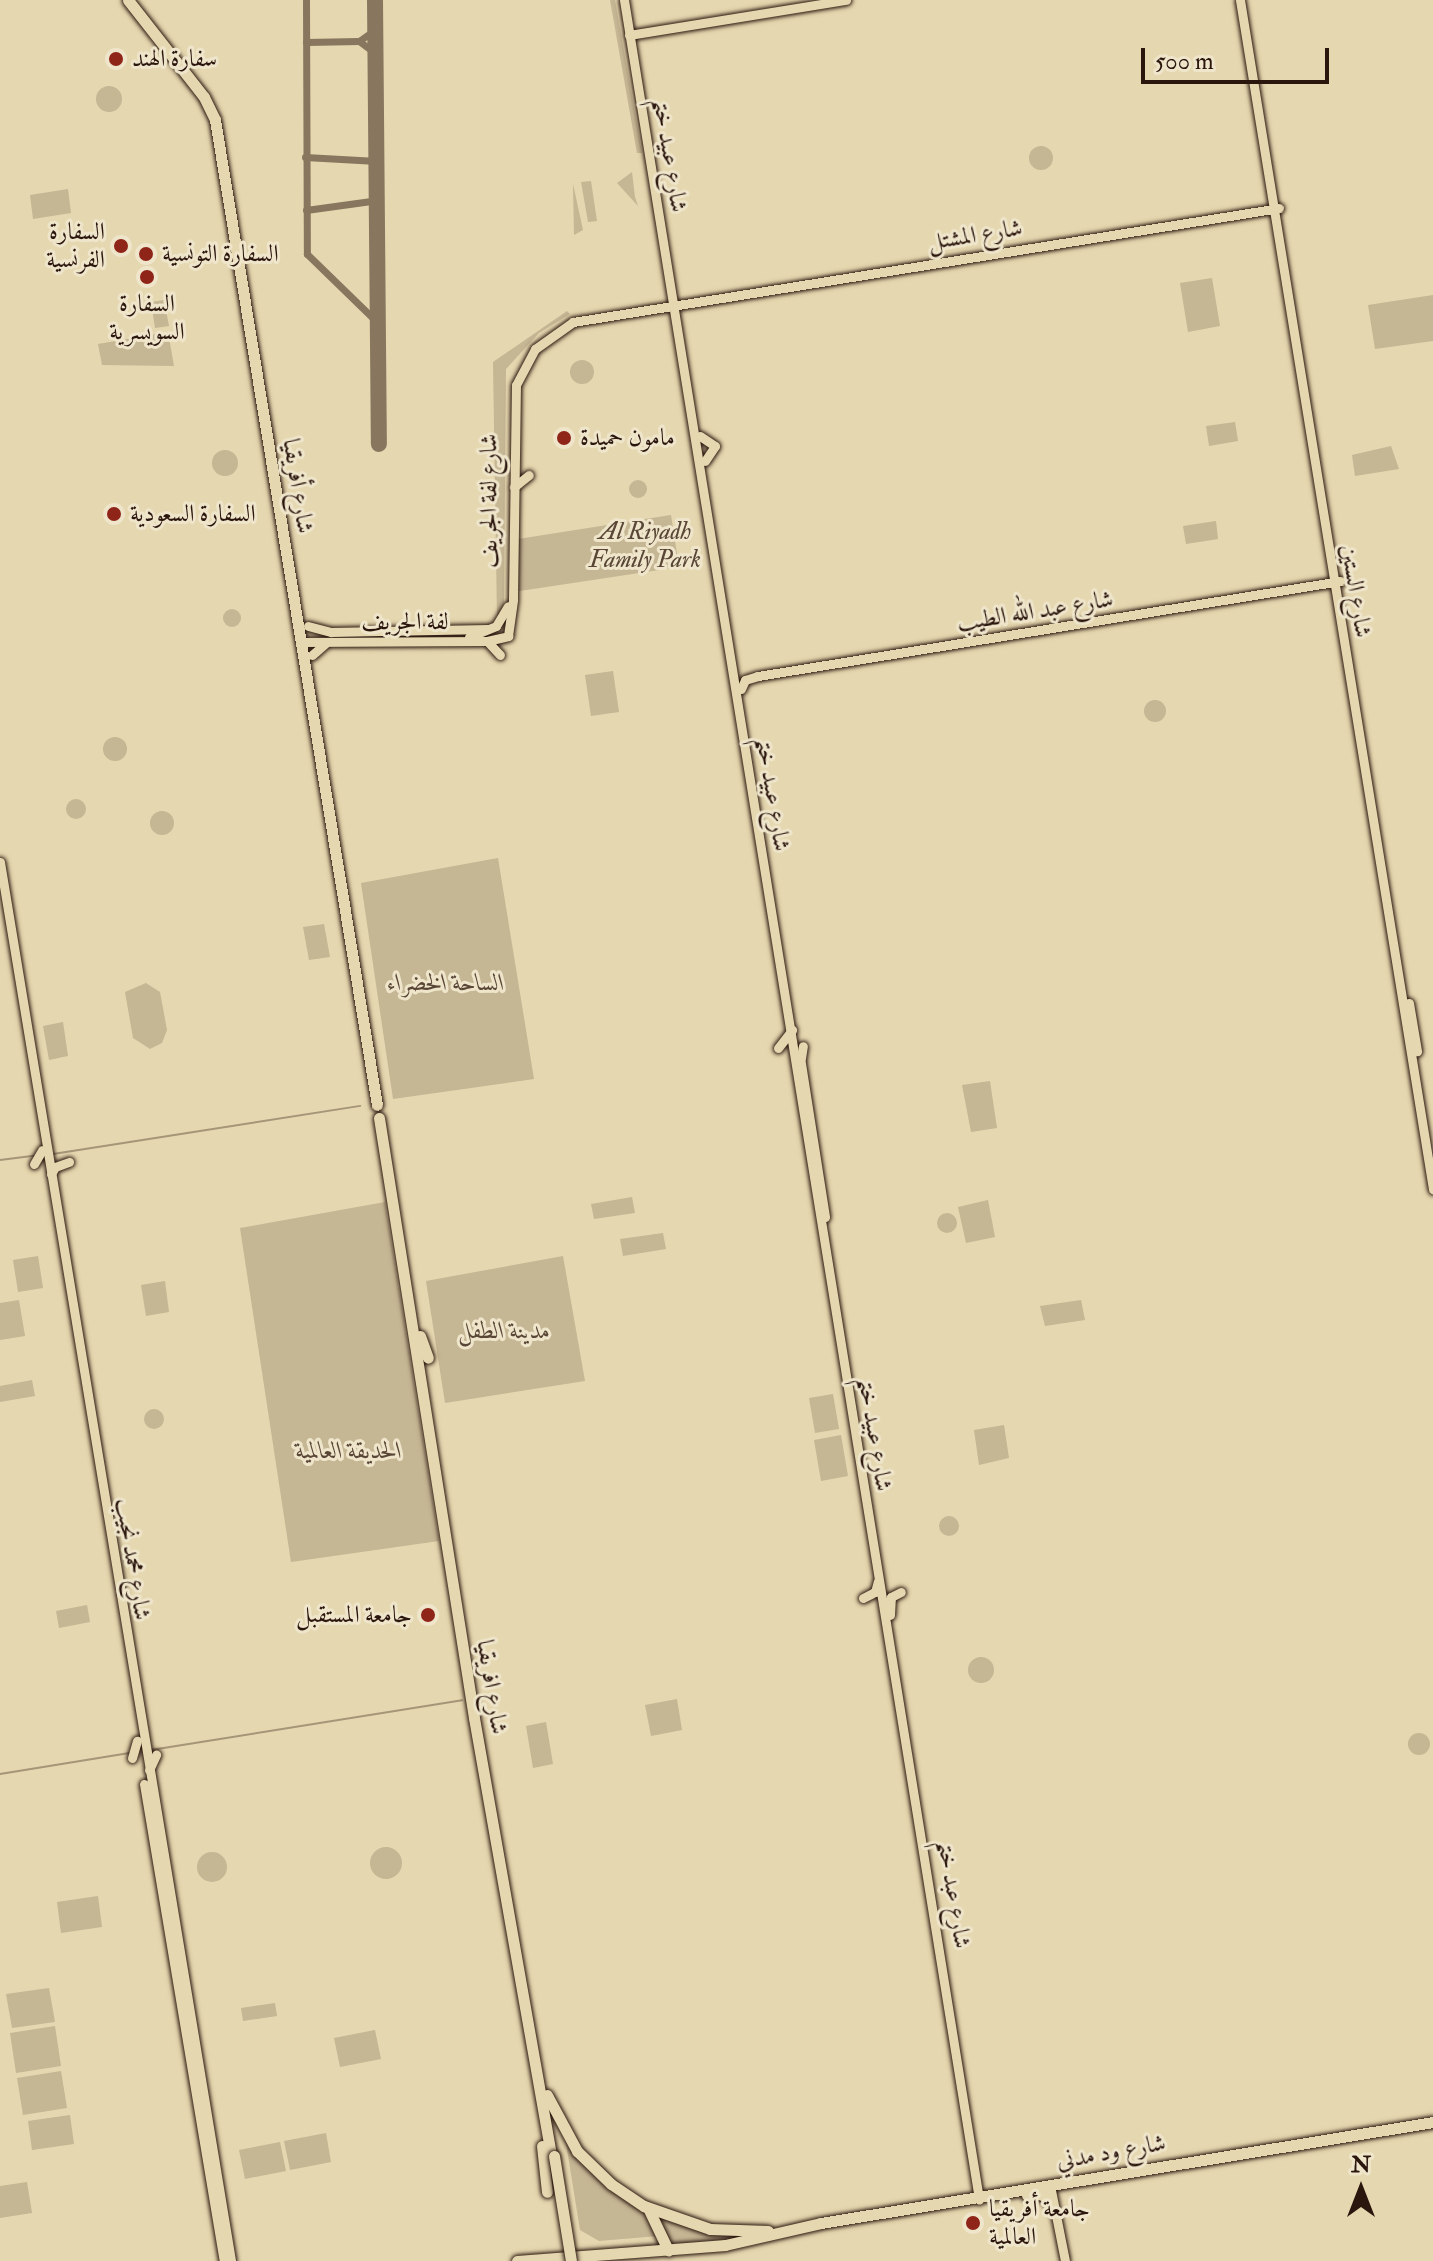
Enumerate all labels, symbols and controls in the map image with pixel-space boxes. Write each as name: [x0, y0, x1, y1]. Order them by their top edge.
scale bar: [1145, 32, 1333, 82]
place label: سفارة الهند: [132, 45, 217, 73]
text: 500 m: [1155, 46, 1214, 77]
marker: سفارة الهند: [107, 50, 125, 68]
street label: شارع عبيد ختم: [647, 96, 693, 214]
street label: شارع المشتل: [926, 213, 1024, 257]
place label: السفارة الفرنسية: [46, 218, 105, 274]
marker: السفارة الفرنسية: [112, 237, 130, 255]
place label: السفارة التونسية: [162, 240, 279, 268]
marker: السفارة التونسية: [137, 245, 155, 263]
marker: السفارة السويسرية: [138, 268, 156, 286]
place label: السفارة السويسرية: [109, 290, 185, 346]
place label: مامون حميدة: [580, 424, 675, 452]
marker: مامون حميدة: [555, 429, 573, 447]
street label: شارع لفة الجريف: [475, 434, 503, 568]
street label: شارع أفريقيا: [276, 437, 320, 535]
place label: السفارة السعودية: [130, 500, 256, 528]
marker: السفارة السعودية: [105, 505, 123, 523]
park label: Al Riyadh Family Park: [589, 518, 701, 574]
street label: شارع الستين: [1334, 542, 1378, 640]
street label: شارع عبد الله الطيب: [955, 584, 1115, 638]
street label: لفة الجريف: [361, 608, 449, 636]
street label: شارع عبيد ختم: [750, 735, 796, 853]
park label: الساحة الخضراء: [387, 969, 505, 997]
park label: مدينة الطفل: [457, 1317, 551, 1345]
street label: شارع عبيد ختم: [852, 1375, 898, 1493]
park label: الحديقة العالمية: [296, 1437, 402, 1465]
street label: شارع محمد نجيب: [109, 1496, 157, 1622]
place label: جامعة المستقبل: [296, 1601, 412, 1629]
marker: جامعة المستقبل: [419, 1606, 437, 1624]
street label: شارع افريقيا: [470, 1638, 514, 1736]
street label: شارع عبد ختم: [931, 1838, 977, 1950]
street label: شارع ود مدني: [1054, 2128, 1168, 2176]
north arrow: [1321, 2149, 1401, 2229]
text: N: [1351, 2151, 1371, 2179]
place label: جامعة أفريقيا العالمية: [989, 2195, 1090, 2251]
marker: جامعة أفريقيا العالمية: [964, 2214, 982, 2232]

